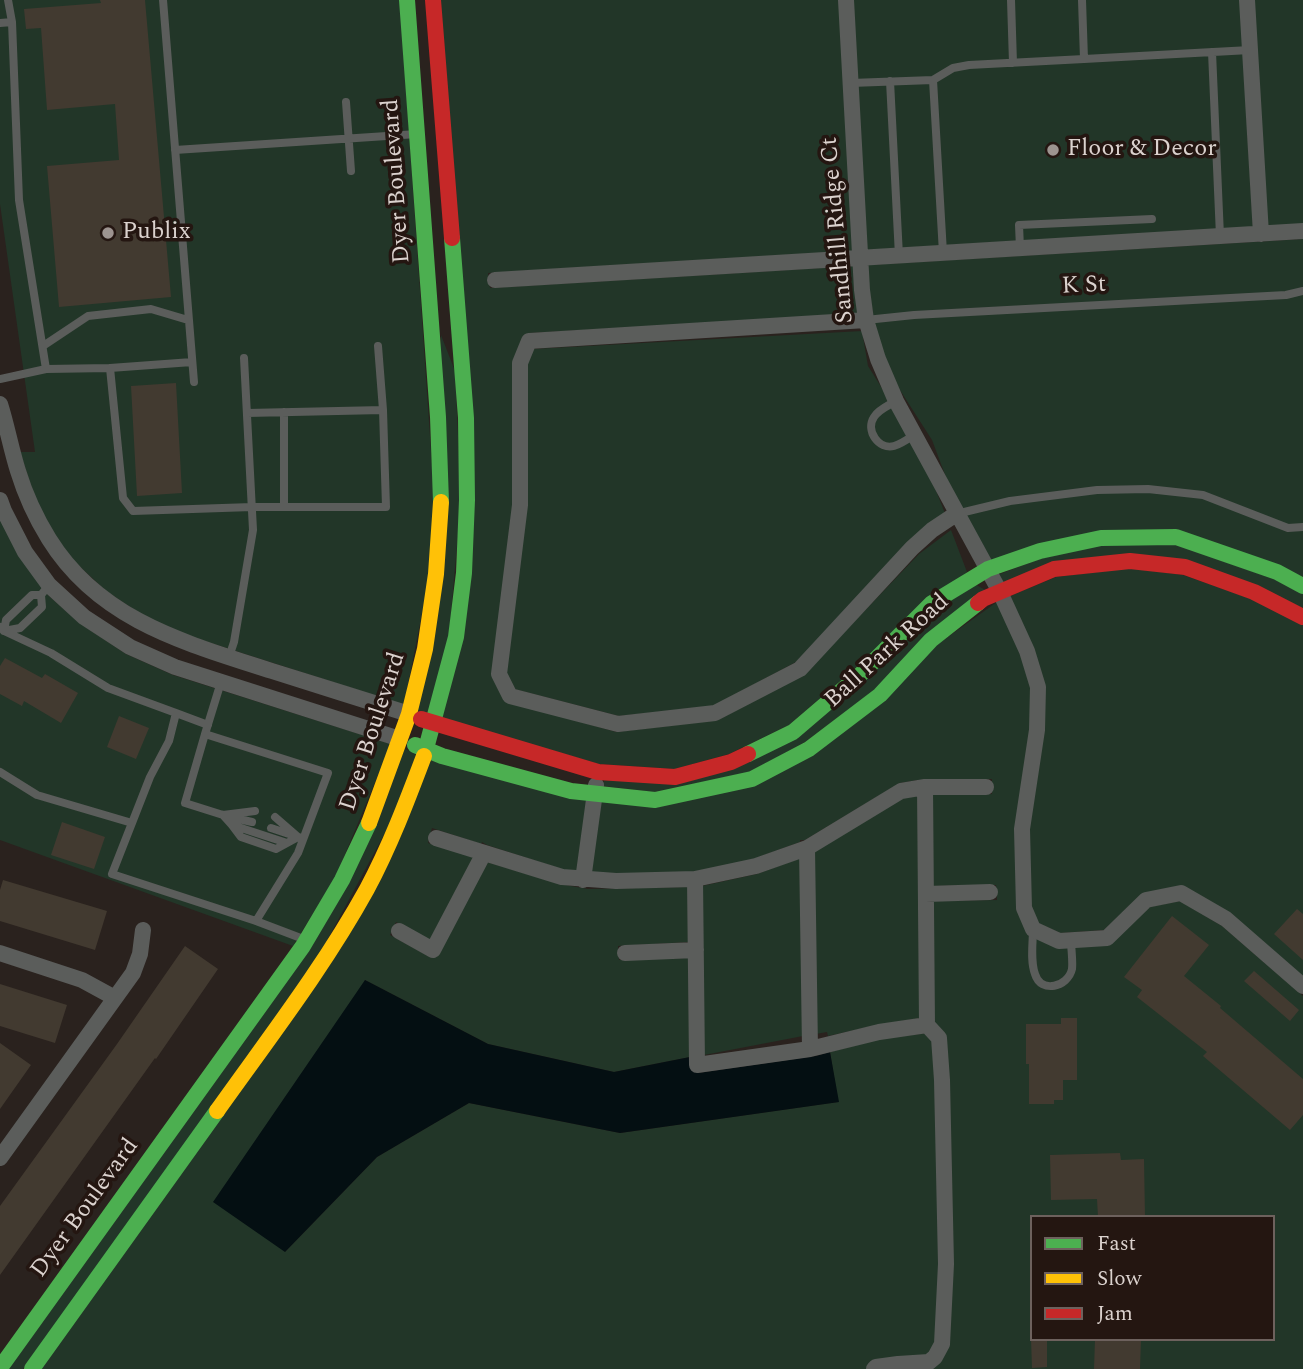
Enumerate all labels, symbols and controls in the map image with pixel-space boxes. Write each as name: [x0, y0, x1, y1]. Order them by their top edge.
street label: Dyer Boulevard: [378, 98, 418, 264]
street label: Sandhill Ridge Ct: [817, 136, 861, 324]
place label: Floor & Decor: [1067, 136, 1217, 164]
marker: Floor & Decor: [1045, 142, 1061, 158]
place label: Publix: [122, 219, 191, 247]
marker: Publix: [100, 225, 116, 241]
street label: K St: [1061, 271, 1107, 303]
street label: Ball Park Road: [820, 589, 956, 715]
street label: Dyer Boulevard: [335, 649, 413, 815]
street label: Dyer Boulevard: [26, 1134, 146, 1284]
legend: [1030, 1215, 1275, 1341]
text: Fast: [1097, 1228, 1136, 1260]
text: Slow: [1097, 1263, 1141, 1295]
text: Jam: [1097, 1298, 1133, 1330]

